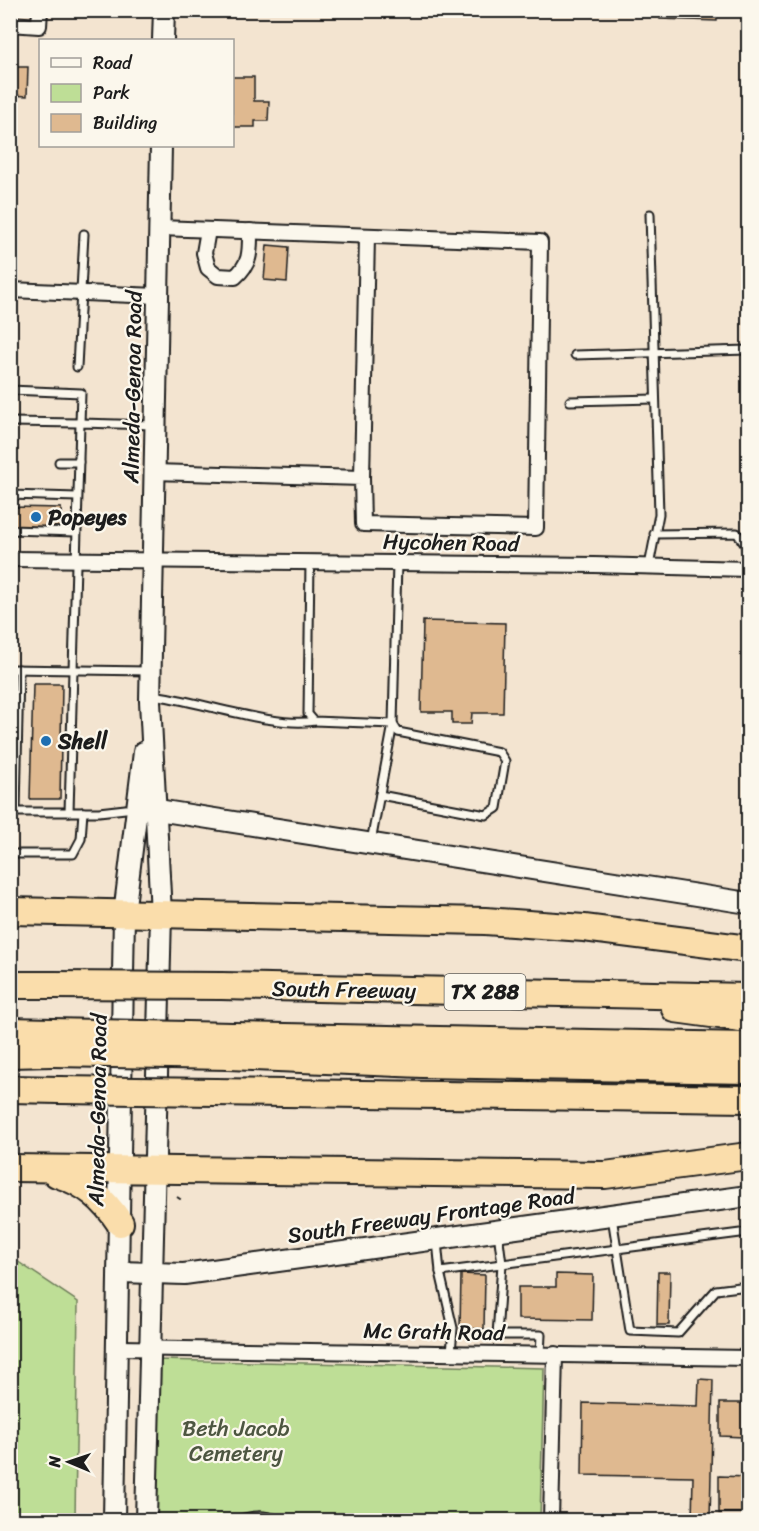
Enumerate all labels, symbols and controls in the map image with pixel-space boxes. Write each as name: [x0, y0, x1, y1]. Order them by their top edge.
legend: [39, 39, 234, 147]
text: Road: [93, 47, 133, 79]
text: Park: [93, 77, 130, 109]
text: Building: [93, 107, 157, 139]
street label: Almeda-Genoa Road: [111, 289, 154, 485]
place label: Popeyes: [48, 498, 127, 537]
marker: Popeyes: [29, 510, 43, 524]
street label: Hycohen Road: [382, 522, 521, 563]
place label: Shell: [57, 722, 108, 761]
marker: Shell: [39, 734, 53, 748]
street label: South Freeway: [272, 969, 417, 1010]
road number: TX 288: [444, 974, 526, 1010]
street label: Almeda-Genoa Road: [76, 1012, 119, 1208]
street label: South Freeway Frontage Road: [285, 1176, 578, 1255]
street label: Mc Grath Road: [363, 1311, 506, 1352]
park label: Beth Jacob Cemetery: [182, 1409, 290, 1473]
north arrow: [39, 1432, 99, 1492]
text: N: [40, 1455, 69, 1469]

